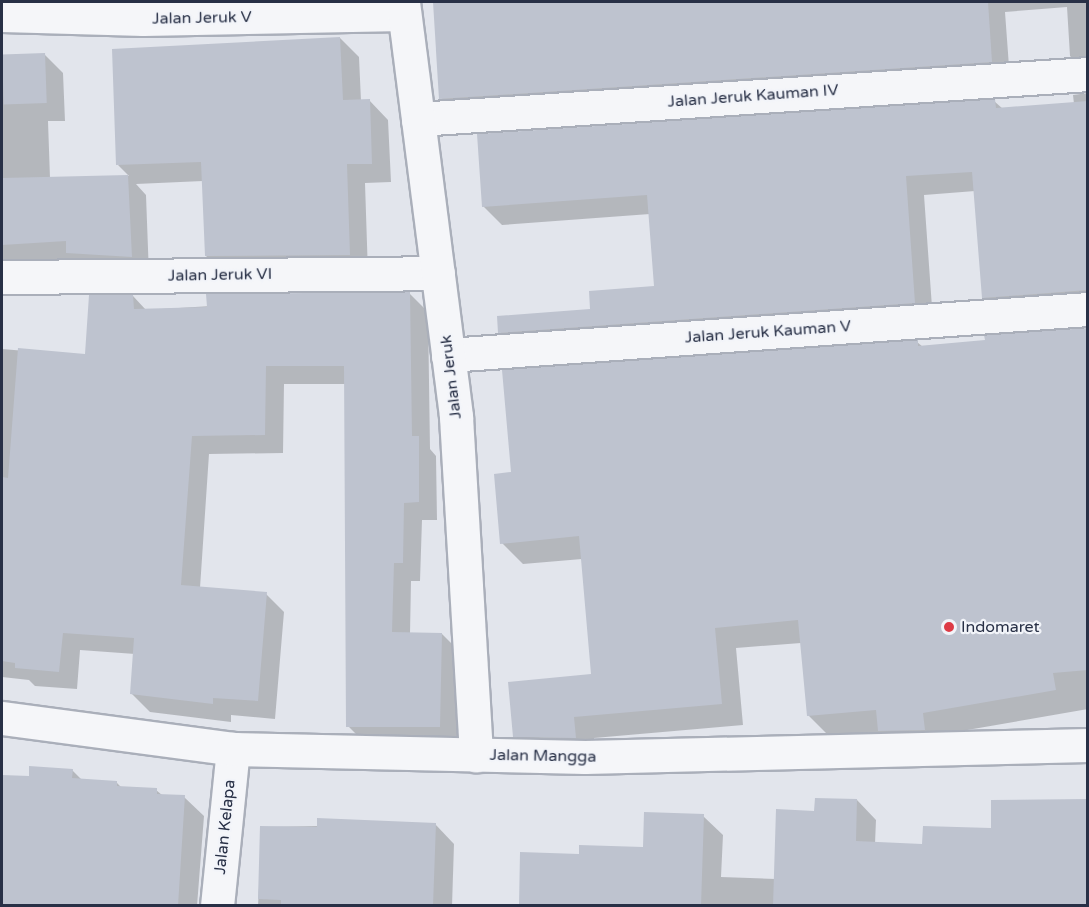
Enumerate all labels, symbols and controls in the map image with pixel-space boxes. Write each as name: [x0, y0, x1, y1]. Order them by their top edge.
street label: Jalan Jeruk V: [152, 8, 252, 28]
street label: Jalan Jeruk Kauman IV: [667, 80, 839, 112]
street label: Jalan Jeruk VI: [168, 264, 272, 286]
street label: Jalan Jeruk Kauman V: [684, 317, 852, 347]
street label: Jalan Jeruk: [436, 334, 466, 420]
place label: Indomaret: [961, 617, 1040, 637]
marker: Indomaret: [942, 620, 956, 634]
street label: Jalan Mangga: [489, 745, 597, 767]
street label: Jalan Kelapa: [210, 779, 240, 875]

